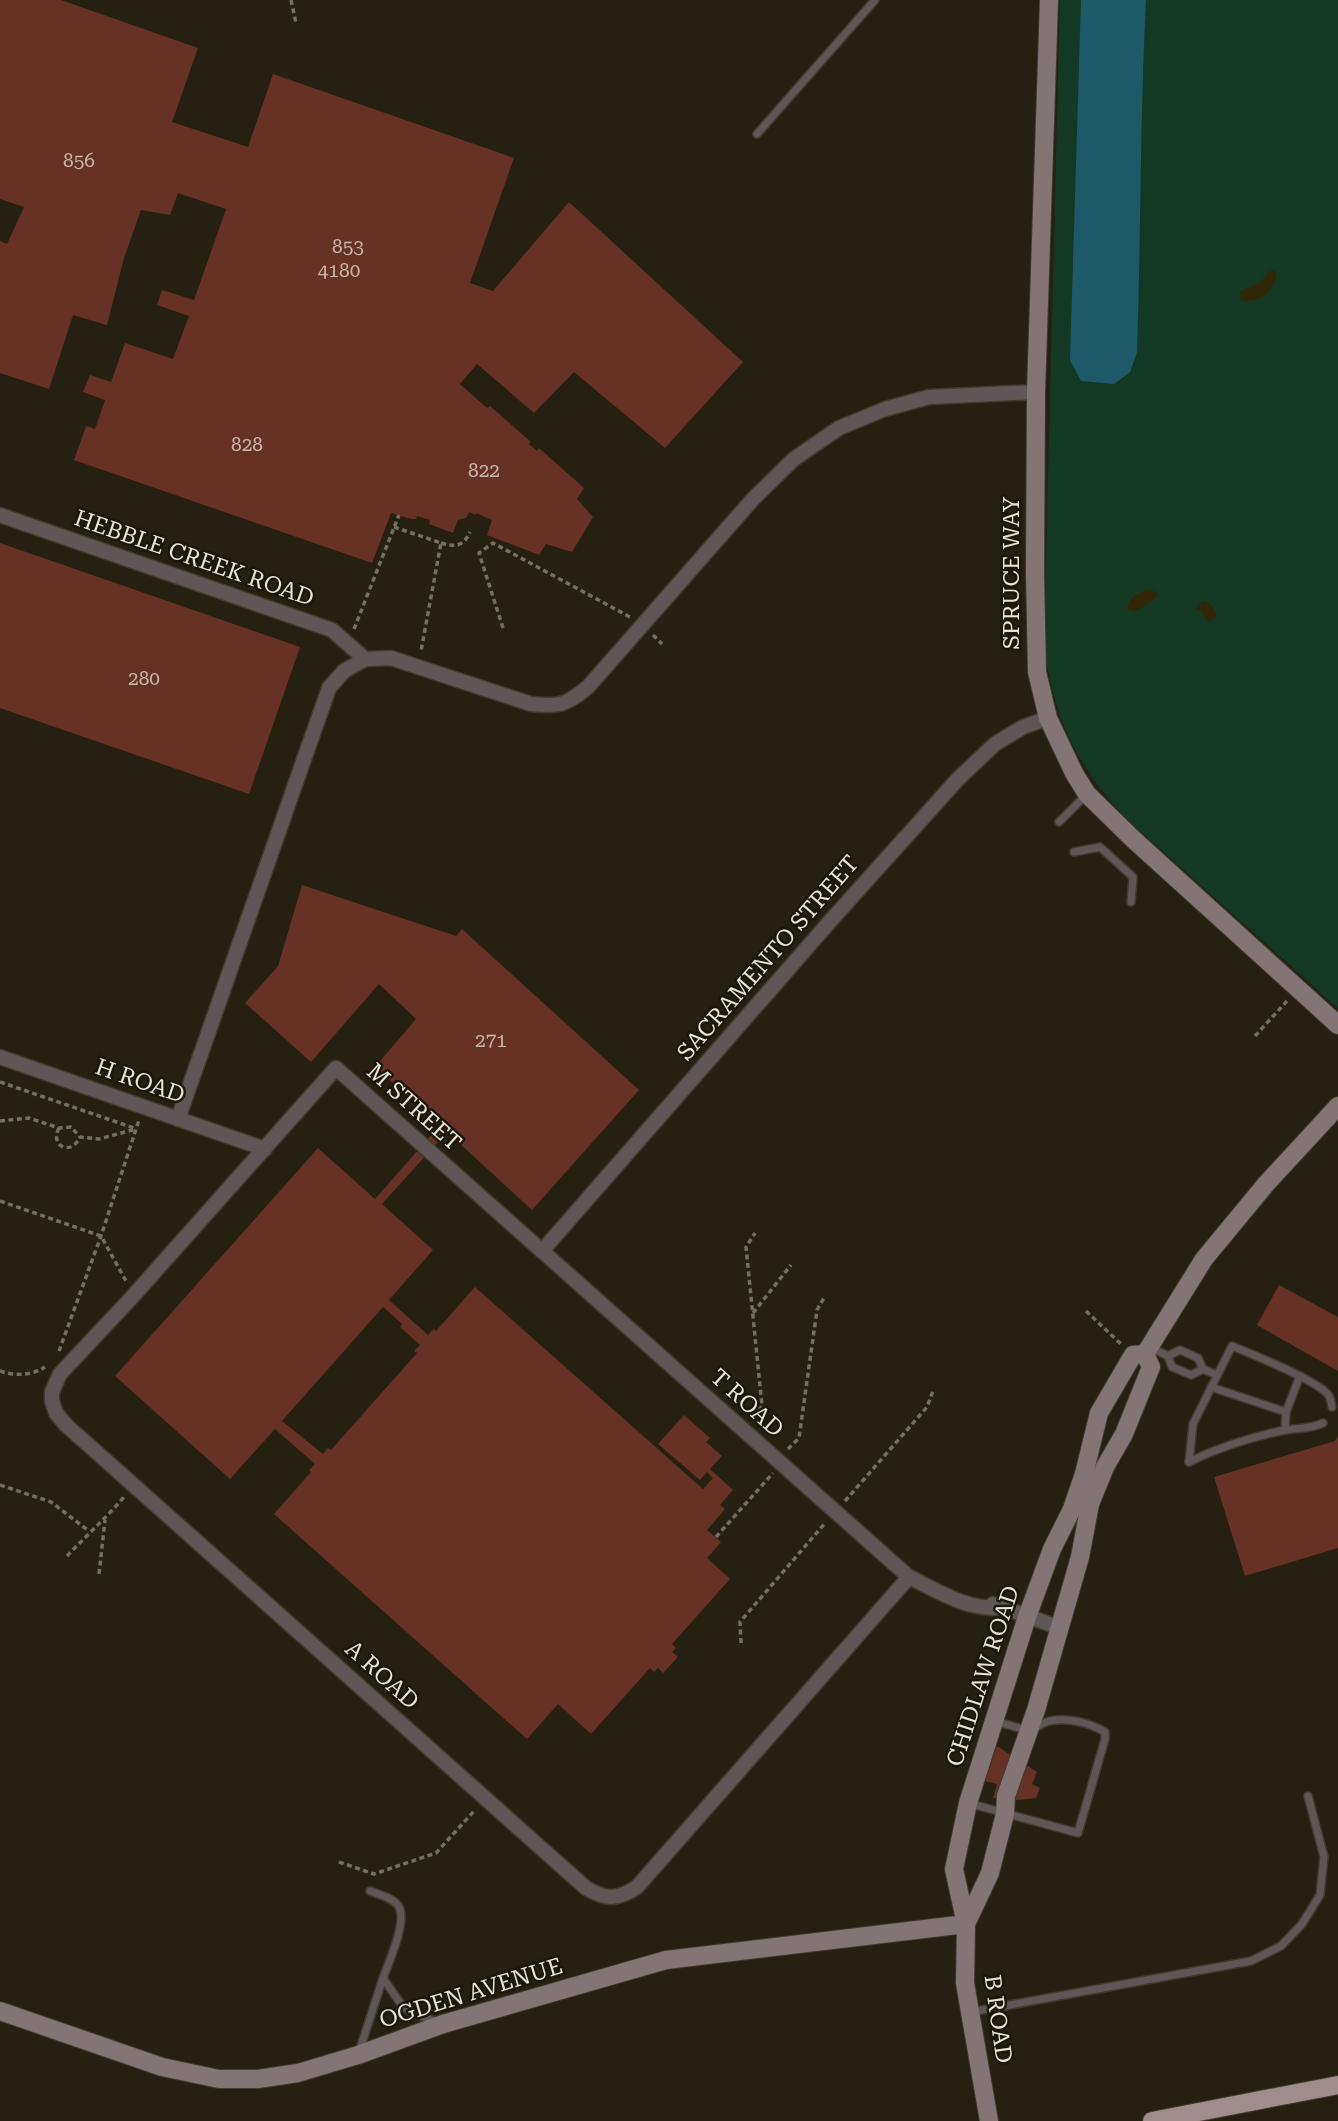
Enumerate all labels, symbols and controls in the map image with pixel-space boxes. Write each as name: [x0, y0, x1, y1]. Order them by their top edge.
house number: 856: [63, 149, 95, 172]
house number: 853: [332, 235, 364, 258]
house number: 4180: [318, 259, 360, 282]
house number: 828: [231, 433, 263, 456]
house number: 822: [468, 459, 500, 482]
street label: SPRUCE WAY: [998, 496, 1025, 650]
street label: HEBBLE CREEK ROAD: [71, 504, 317, 612]
house number: 280: [128, 667, 160, 690]
street label: SACRAMENTO STREET: [672, 850, 864, 1066]
house number: 271: [475, 1029, 507, 1052]
street label: H ROAD: [92, 1053, 188, 1109]
street label: M STREET: [361, 1058, 467, 1156]
street label: T ROAD: [705, 1363, 789, 1443]
street label: CHIDLAW ROAD: [941, 1582, 1025, 1770]
street label: A ROAD: [340, 1635, 424, 1715]
street label: OGDEN AVENUE: [376, 1952, 566, 2034]
street label: B ROAD: [978, 1973, 1018, 2065]

